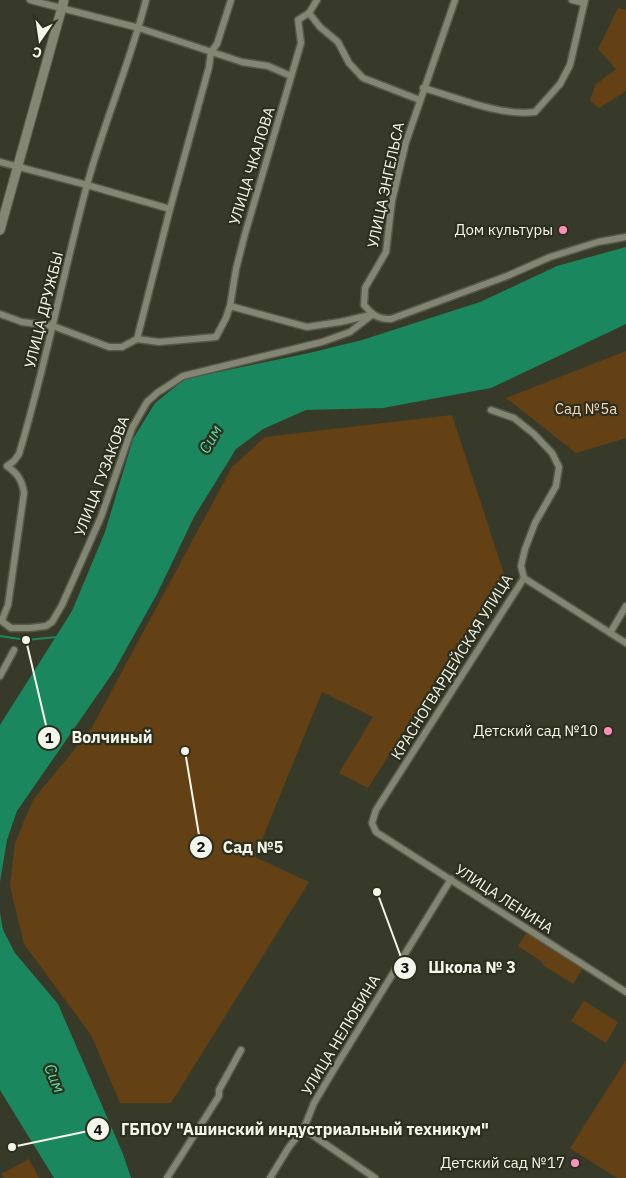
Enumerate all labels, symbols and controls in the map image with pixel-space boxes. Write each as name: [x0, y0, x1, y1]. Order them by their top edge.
north arrow: [15, 15, 65, 65]
text: С: [31, 43, 44, 62]
street label: УЛИЦА ЧКАЛОВА: [225, 104, 279, 227]
street label: УЛИЦА ЭНГЕЛЬСА: [363, 120, 408, 250]
place label: Дом культуры: [455, 220, 553, 239]
marker: Дом культуры: [557, 224, 569, 236]
street label: УЛИЦА ДРУЖБЫ: [20, 250, 67, 370]
park label: Сад №5а: [555, 399, 617, 418]
street label: УЛИЦА ГУЗАКОВА: [70, 413, 133, 539]
water label: Сим: [194, 421, 226, 457]
street label: КРАСНОГВАРДЕЙСКАЯ УЛИЦА: [386, 570, 517, 763]
place label: Детский сад №10: [473, 721, 598, 740]
callout: Волчиный: [36, 722, 162, 753]
marker: Детский сад №10: [602, 725, 614, 737]
text: Волчиный: [72, 727, 152, 747]
text: 1: [44, 728, 54, 747]
callout: Сад №5: [188, 832, 293, 863]
text: 2: [196, 837, 206, 856]
text: Сад №5: [223, 837, 284, 857]
street label: УЛИЦА ЛЕНИНА: [451, 860, 557, 938]
callout: Школа № 3: [393, 952, 526, 983]
text: Школа № 3: [428, 957, 516, 977]
text: 3: [400, 958, 410, 977]
street label: УЛИЦА НЕЛЮБИНА: [297, 971, 384, 1099]
water label: Сим: [40, 1061, 70, 1096]
callout: ГБПОУ "Ашинский индустриальный техникум": [86, 1114, 499, 1145]
text: ГБПОУ "Ашинский индустриальный техникум": [121, 1119, 489, 1139]
text: 4: [93, 1120, 103, 1139]
place label: Детский сад №17: [440, 1153, 565, 1172]
marker: Детский сад №17: [569, 1157, 581, 1169]

